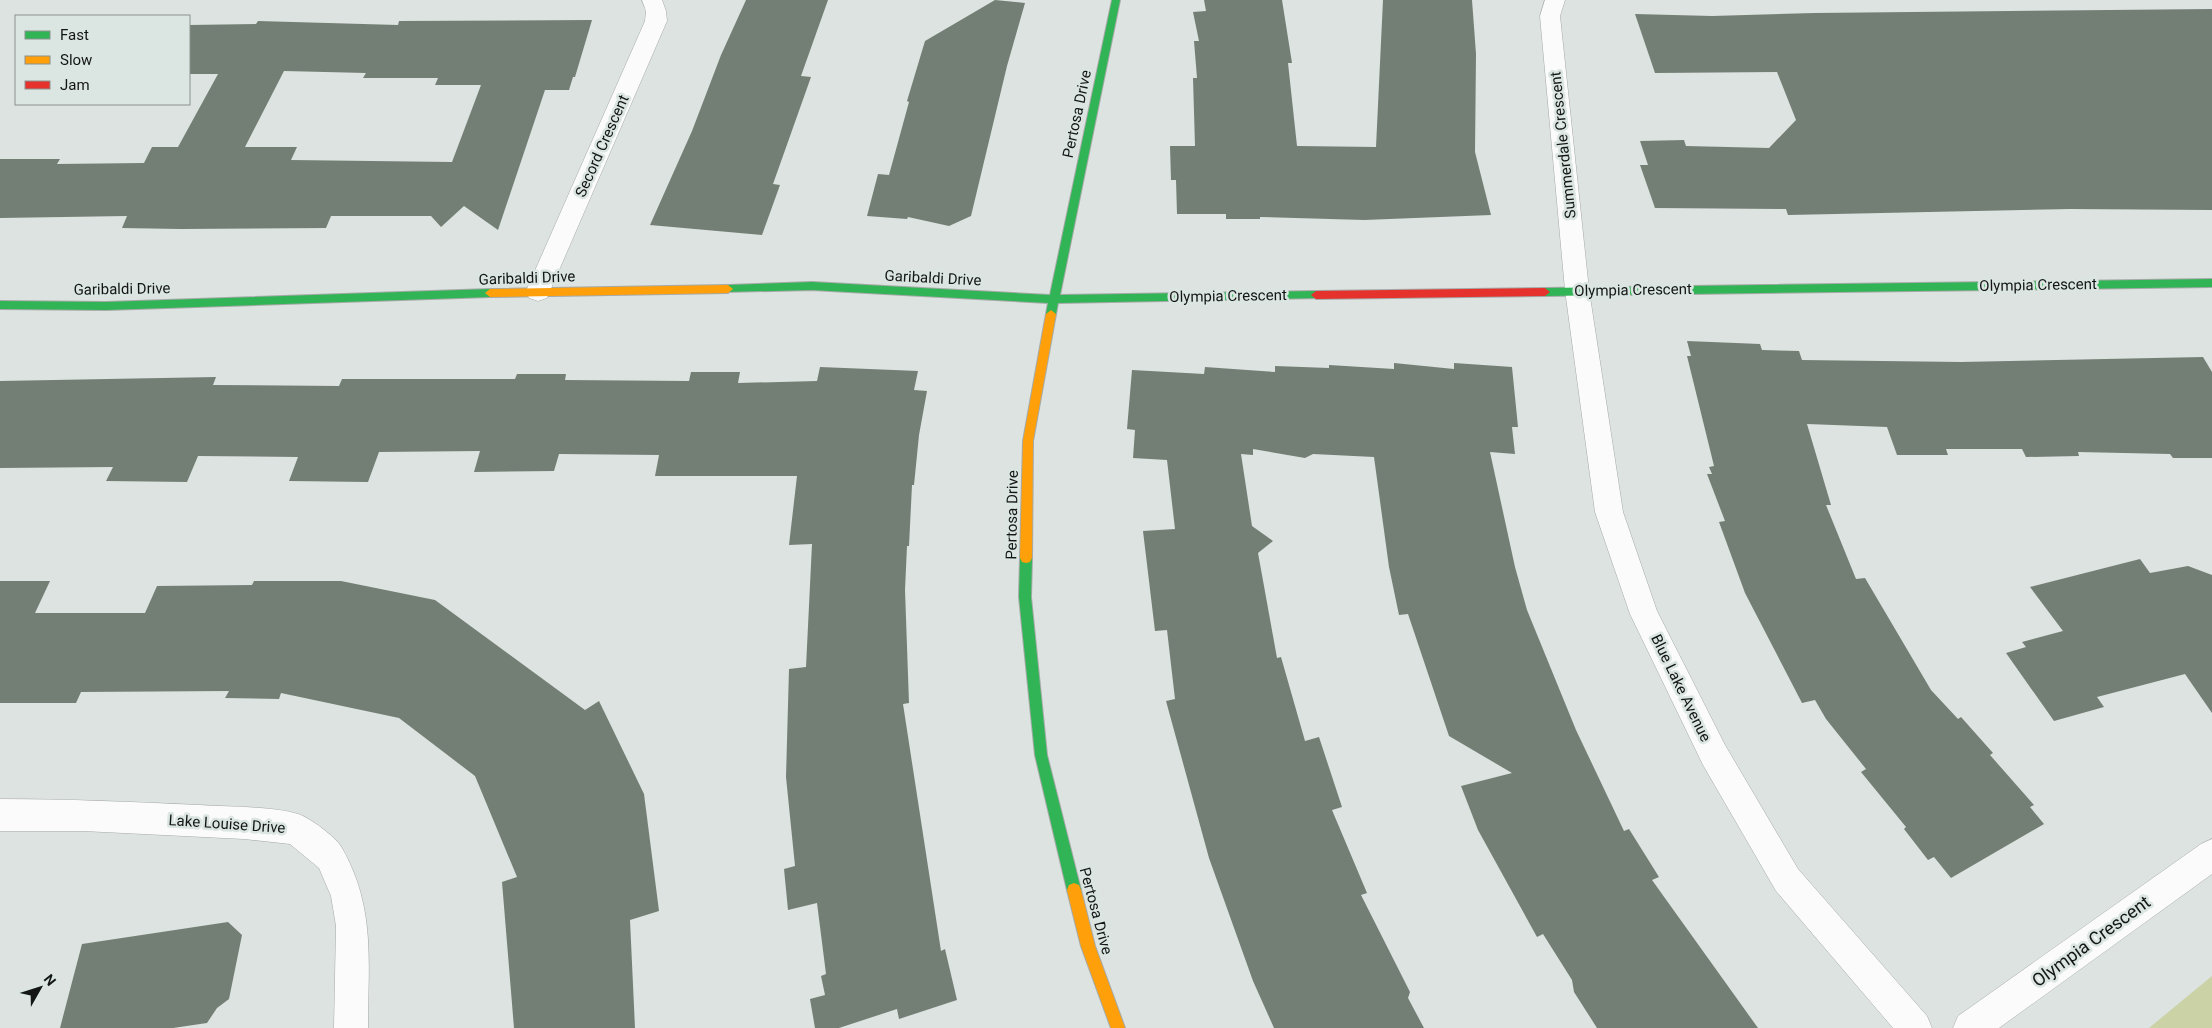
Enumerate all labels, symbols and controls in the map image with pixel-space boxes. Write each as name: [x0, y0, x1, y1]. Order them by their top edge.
legend: [15, 15, 190, 105]
text: Fast: [60, 26, 89, 44]
text: Slow: [60, 51, 92, 69]
street label: Pertosa Drive: [1059, 68, 1095, 160]
street label: Summerdale Crescent: [1546, 71, 1580, 219]
text: Jam: [60, 76, 90, 94]
street label: Secord Crescent: [571, 92, 633, 200]
street label: Garibaldi Drive: [884, 266, 982, 290]
street label: Garibaldi Drive: [478, 267, 576, 289]
street label: Olympia Crescent: [1979, 275, 2097, 295]
street label: Garibaldi Drive: [73, 279, 171, 299]
street label: Olympia Crescent: [1574, 280, 1692, 300]
street label: Olympia Crescent: [1169, 286, 1287, 306]
street label: Pertosa Drive: [1002, 470, 1022, 560]
street label: Blue Lake Avenue: [1647, 631, 1715, 745]
street label: Lake Louise Drive: [168, 811, 286, 837]
street label: Pertosa Drive: [1076, 865, 1116, 957]
street label: Olympia Crescent: [2028, 891, 2154, 991]
north arrow: [15, 963, 65, 1013]
text: N: [41, 971, 59, 989]

